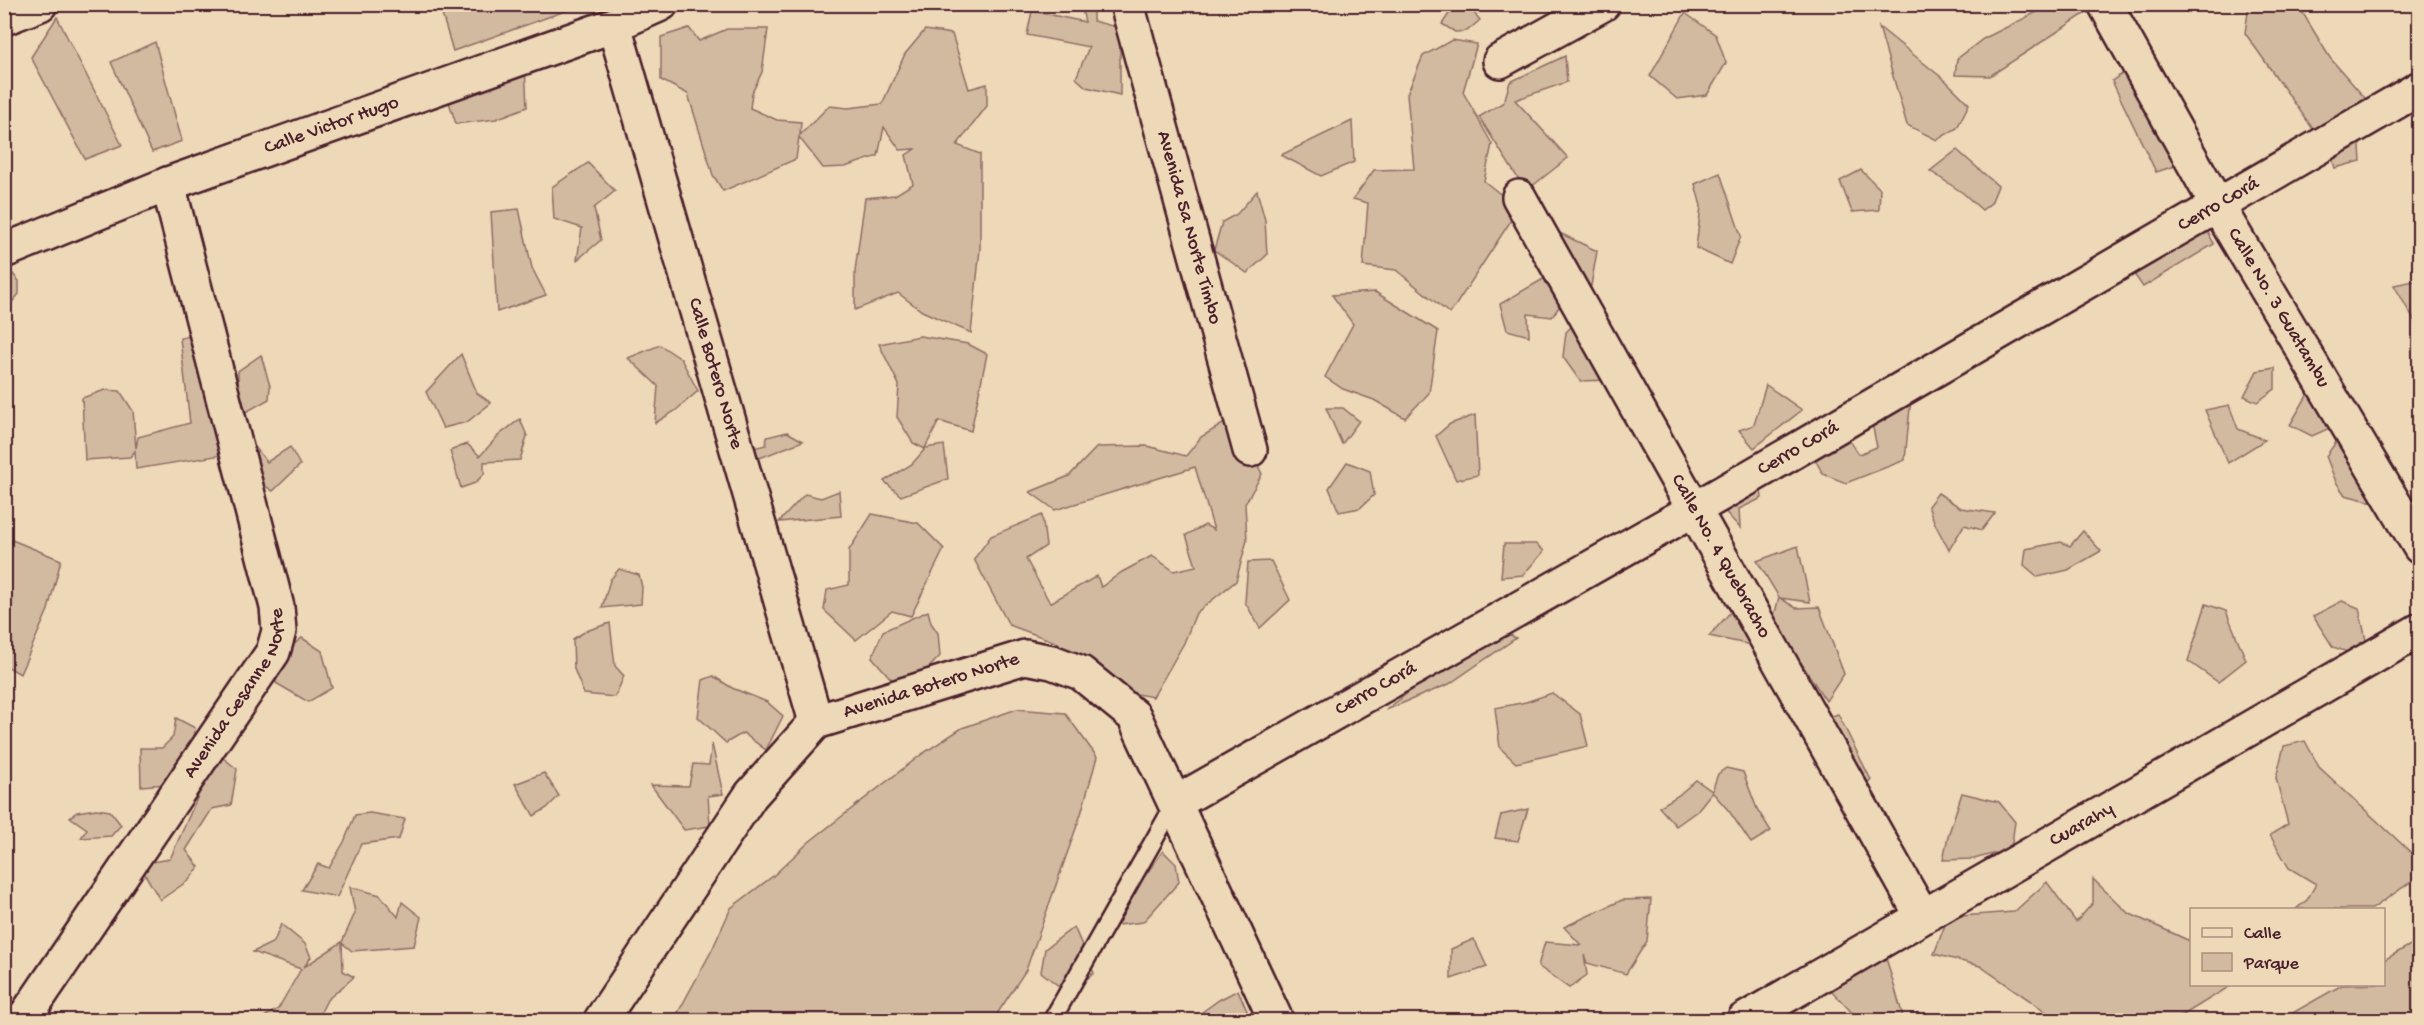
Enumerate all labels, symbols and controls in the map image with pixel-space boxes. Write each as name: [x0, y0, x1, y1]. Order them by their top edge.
street label: Calle Victor Hugo: [261, 91, 402, 160]
street label: Avenida 5a Norte Timbo: [1151, 128, 1226, 327]
street label: Cerro Corá: [2174, 172, 2264, 237]
street label: Calle No. 3 Guatambu: [2222, 224, 2335, 393]
street label: Calle Botero Norte: [682, 295, 748, 453]
street label: Cerro Corá: [1754, 416, 1844, 481]
street label: Calle No. 4 Quebracho: [1665, 470, 1776, 642]
street label: Avenida Cesanne Norte: [179, 607, 291, 783]
street label: Avenida Botero Norte: [841, 648, 1023, 724]
street label: Cerro Corá: [1331, 657, 1422, 721]
street label: Cuarahy: [2046, 798, 2118, 853]
legend: [2190, 908, 2385, 986]
text: Calle: [2244, 924, 2282, 945]
text: Parque: [2243, 954, 2300, 975]

